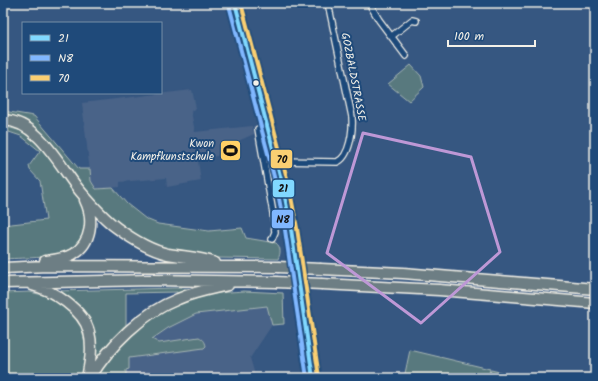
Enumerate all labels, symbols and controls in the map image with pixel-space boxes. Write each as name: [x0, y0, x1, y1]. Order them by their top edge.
legend: [22, 22, 162, 94]
scale bar: [448, 22, 535, 48]
text: 100 m: [454, 27, 485, 46]
text: 21: [58, 29, 69, 48]
street label: GOZBALDSTRASSE: [336, 31, 371, 123]
text: N8: [58, 49, 74, 68]
text: 70: [58, 69, 70, 88]
unlabelled marker: [251, 78, 261, 88]
place label: Kwon Kampfkunstschule: [131, 135, 214, 166]
sports icon: Kwon Kampfkunstschule: [217, 137, 243, 163]
line badge: 70: [270, 149, 293, 169]
text: 70: [277, 151, 288, 169]
line badge: 21: [272, 179, 295, 198]
text: 21: [278, 180, 289, 198]
line badge: N8: [271, 209, 294, 229]
text: N8: [276, 211, 290, 229]

